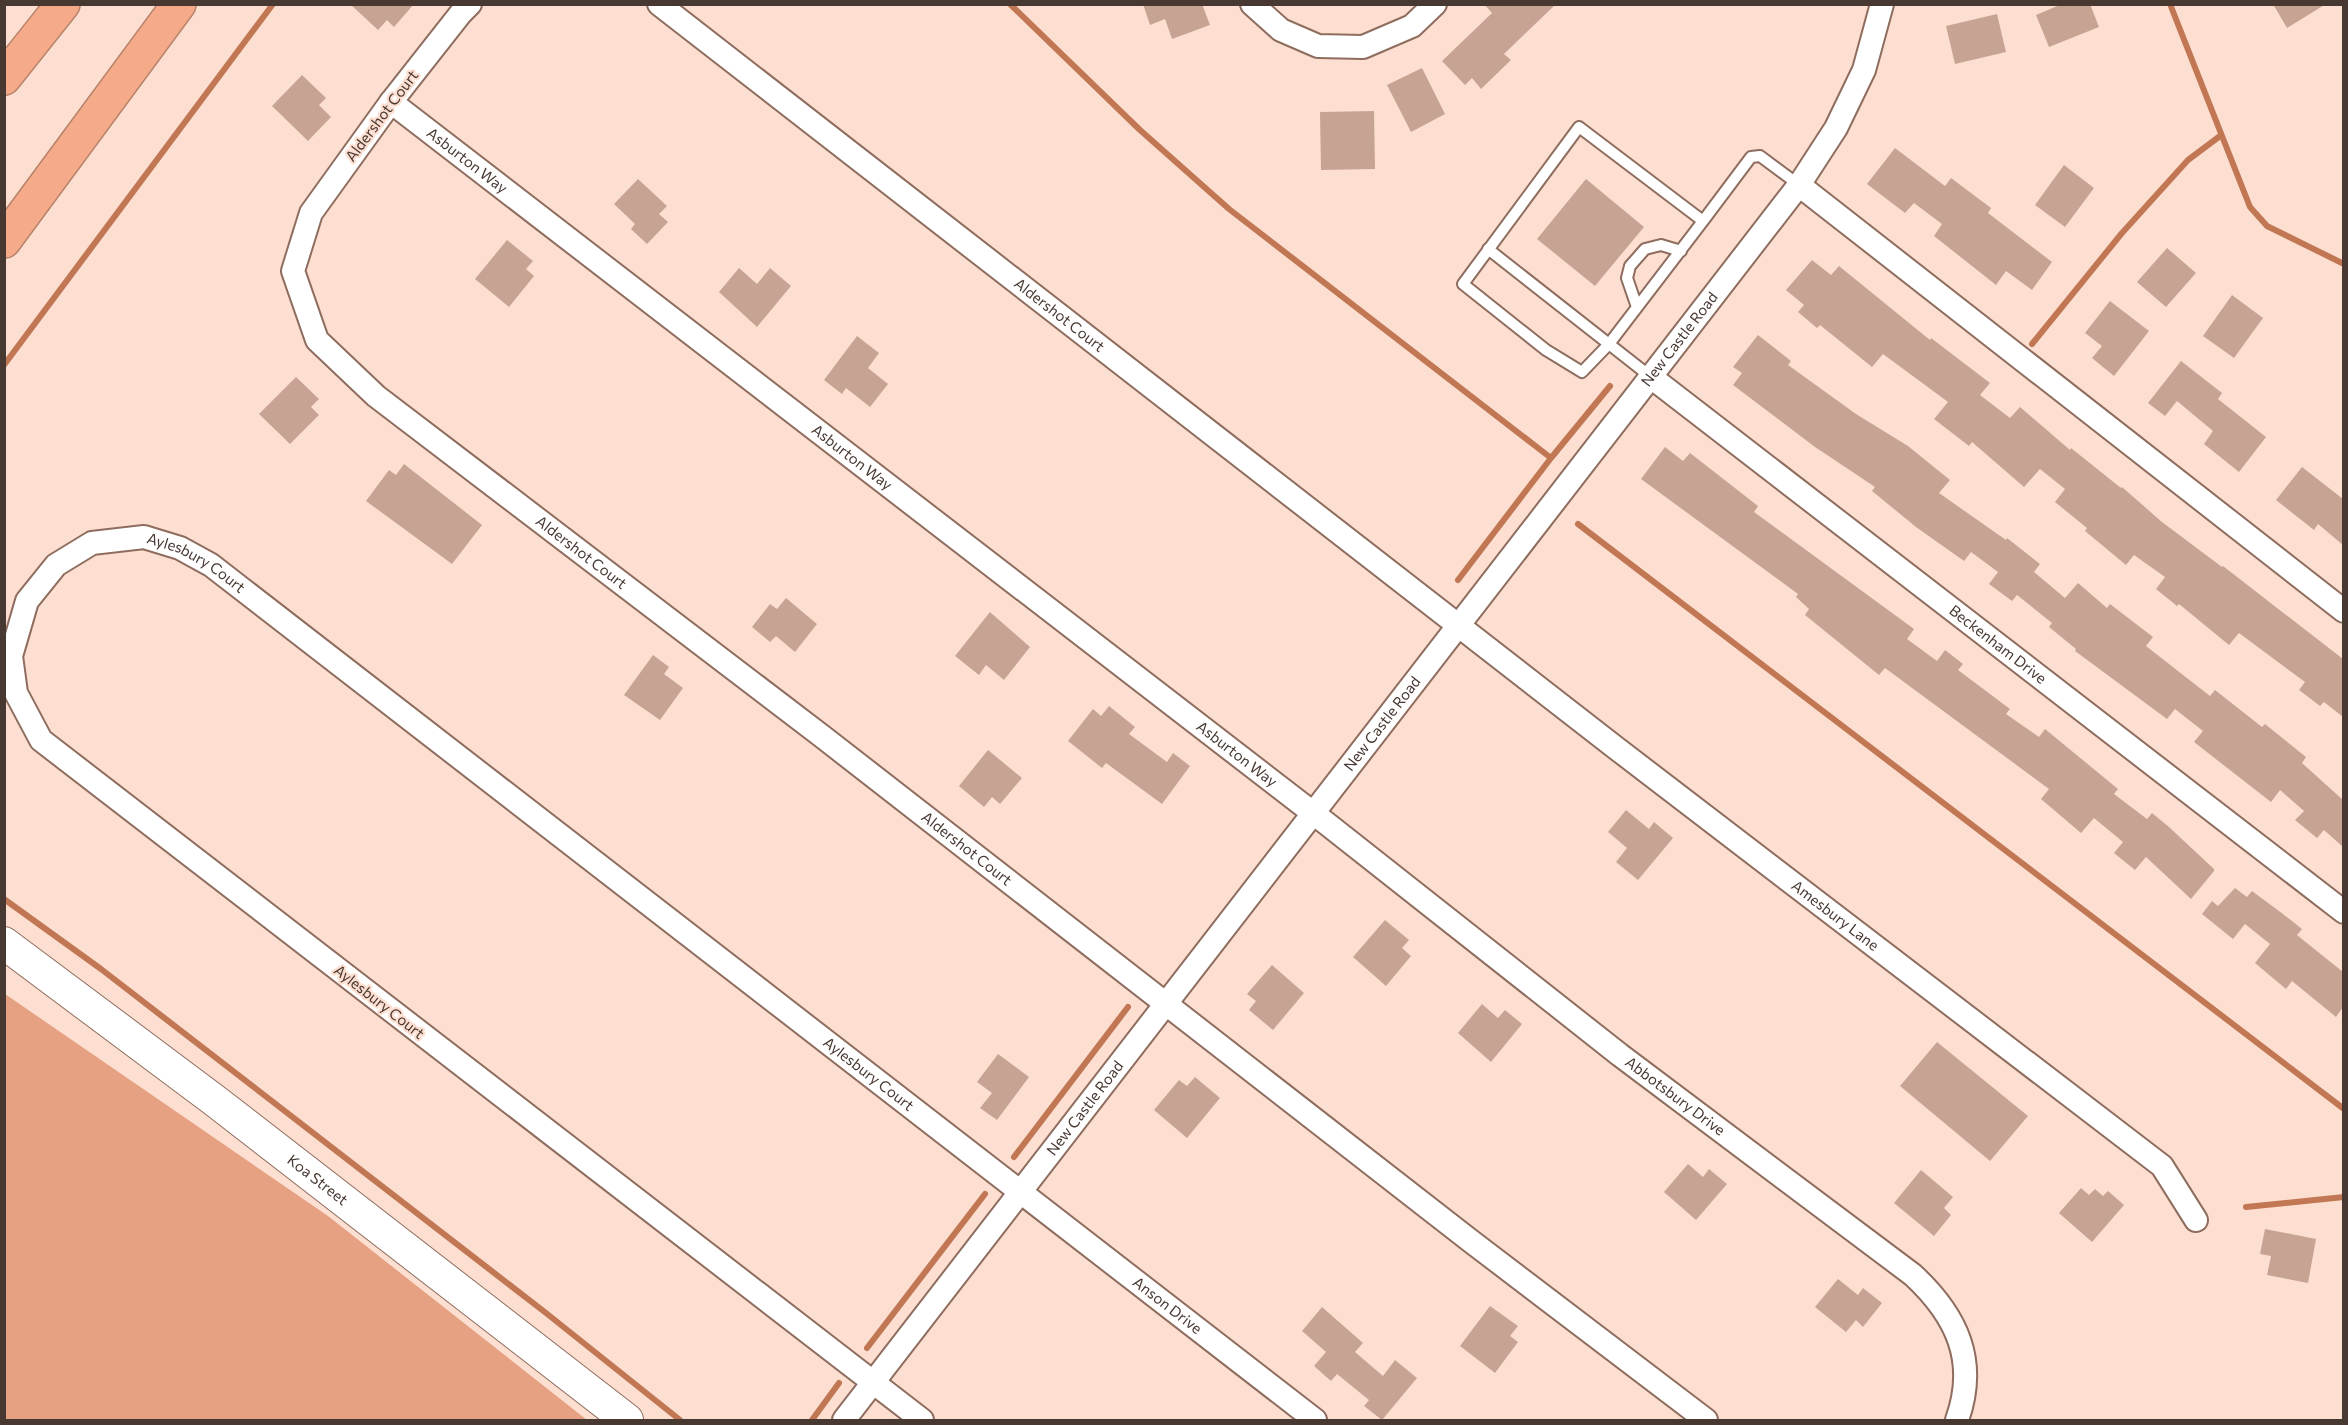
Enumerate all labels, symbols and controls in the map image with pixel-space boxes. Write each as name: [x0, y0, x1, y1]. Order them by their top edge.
street label: Aldershot Court: [341, 66, 421, 165]
street label: Asburton Way: [424, 123, 512, 197]
street label: Aldershot Court: [1011, 274, 1109, 355]
street label: New Castle Road: [1637, 288, 1721, 390]
street label: Asburton Way: [809, 420, 897, 493]
street label: Aldershot Court: [533, 511, 631, 592]
street label: Aylesbury Court: [145, 528, 249, 596]
street label: Beckenham Drive: [1946, 601, 2051, 687]
street label: New Castle Road: [1339, 672, 1424, 774]
street label: Asburton Way: [1193, 717, 1281, 790]
street label: Aldershot Court: [918, 807, 1016, 889]
street label: Amesbury Lane: [1788, 876, 1883, 954]
street label: Aylesbury Court: [331, 960, 428, 1042]
street label: Aylesbury Court: [820, 1033, 918, 1114]
street label: Abbotsbury Drive: [1622, 1052, 1729, 1139]
street label: New Castle Road: [1042, 1057, 1126, 1159]
street label: Koa Street: [284, 1150, 352, 1208]
street label: Anson Drive: [1130, 1272, 1206, 1337]

